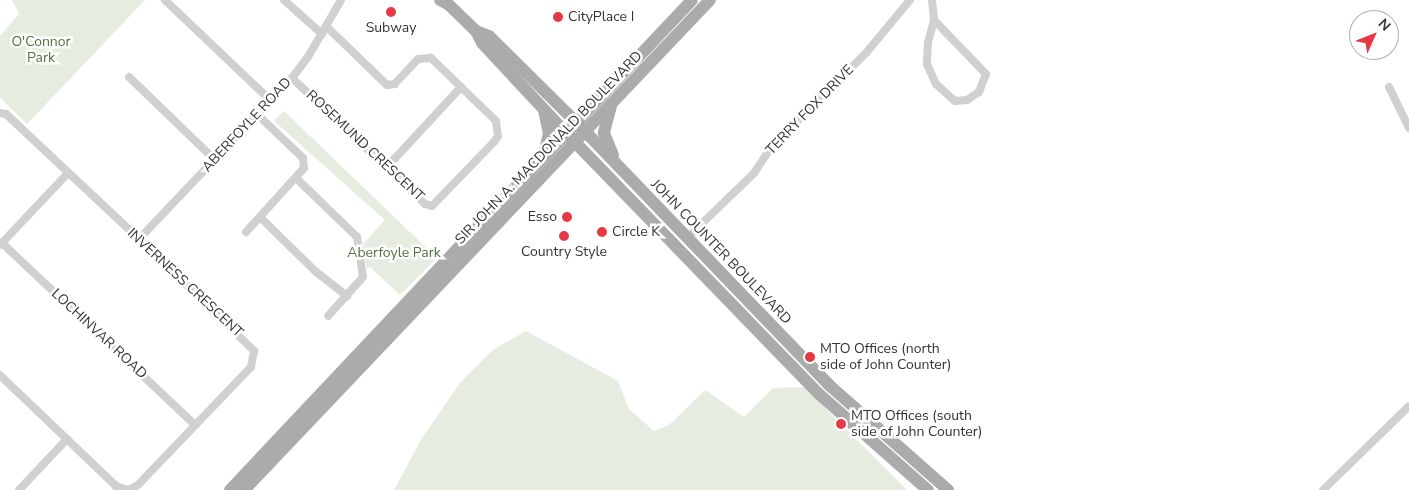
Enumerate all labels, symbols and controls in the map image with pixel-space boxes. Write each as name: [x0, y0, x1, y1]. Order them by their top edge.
marker: Subway: [385, 6, 397, 18]
place label: CityPlace I: [568, 9, 634, 25]
north arrow: [1349, 10, 1399, 60]
marker: CityPlace I: [552, 11, 564, 23]
text: N: [1374, 15, 1395, 35]
place label: Subway: [366, 20, 416, 36]
park label: O'Connor Park: [11, 34, 71, 66]
street label: SIR JOHN A. MACDONALD BOULEVARD: [452, 48, 646, 248]
street label: TERRY FOX DRIVE: [763, 61, 857, 159]
street label: ABERFOYLE ROAD: [199, 74, 295, 176]
street label: ROSEMUND CRESCENT: [303, 87, 427, 205]
street label: JOHN COUNTER BOULEVARD: [647, 176, 795, 328]
place label: Esso: [528, 209, 557, 225]
marker: Esso: [561, 211, 573, 223]
place label: Circle K: [612, 224, 660, 240]
street label: INVERNESS CRESCENT: [124, 225, 246, 341]
marker: Circle K: [596, 226, 608, 238]
marker: Country Style: [558, 230, 570, 242]
place label: Country Style: [521, 244, 607, 260]
park label: Aberfoyle Park: [347, 245, 441, 261]
street label: LOCHINVAR ROAD: [48, 285, 150, 383]
place label: MTO Offices (north side of John Counter): [820, 341, 951, 374]
marker: MTO Offices (north side of John Counter): [804, 351, 816, 363]
place label: MTO Offices (south side of John Counter): [851, 408, 982, 441]
marker: MTO Offices (south side of John Counter): [835, 418, 847, 430]

